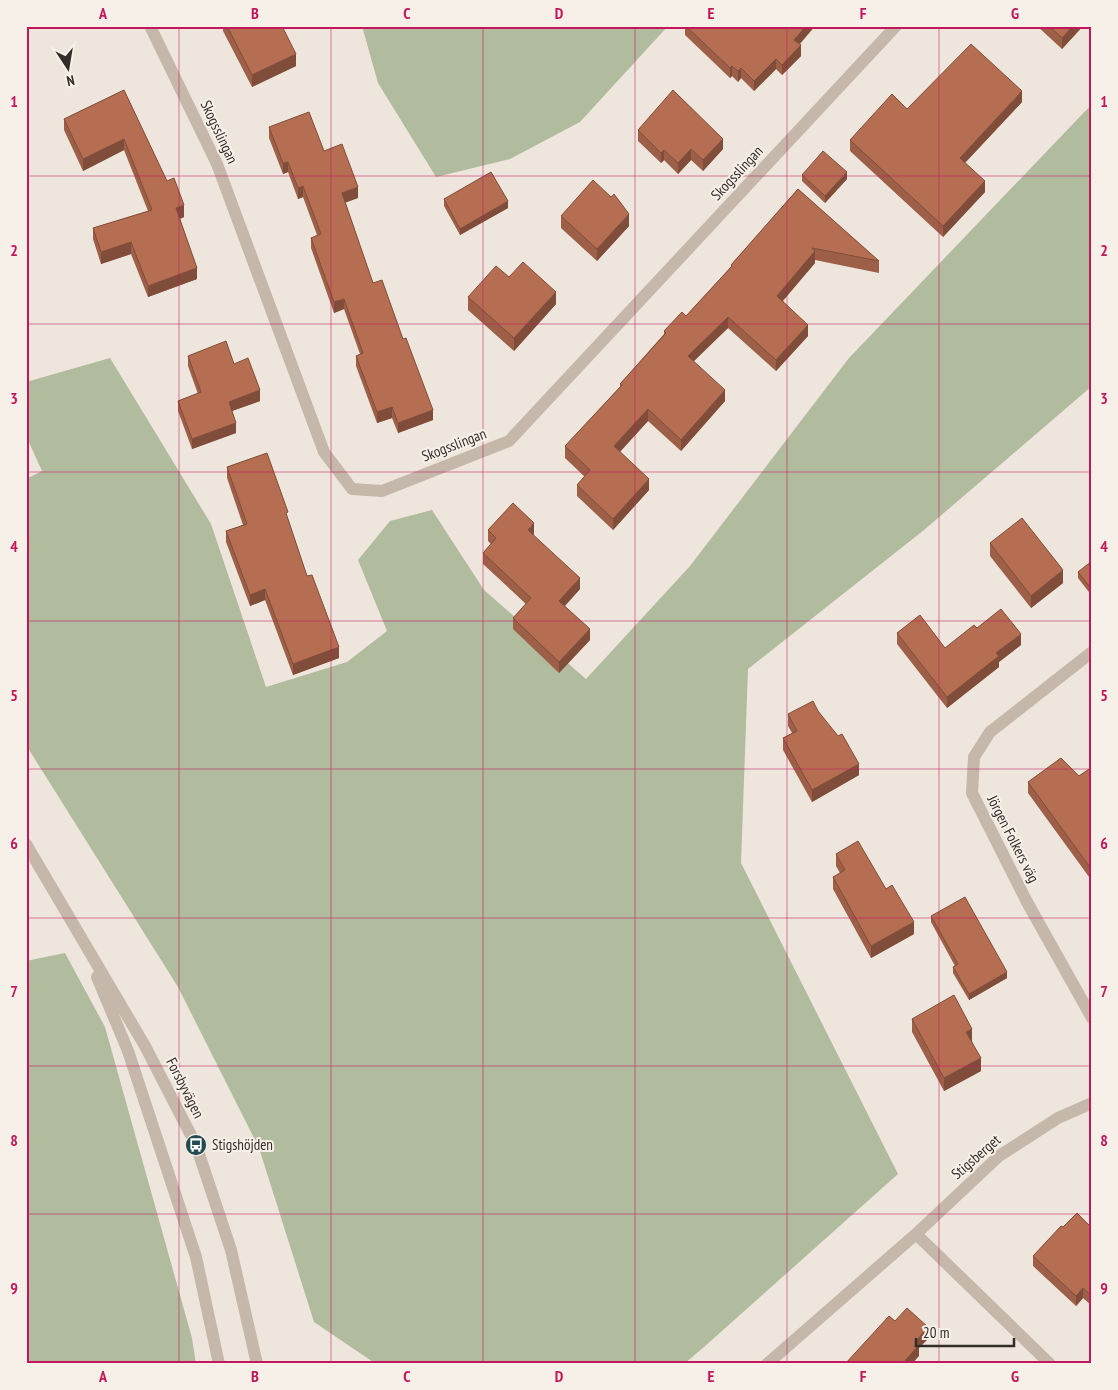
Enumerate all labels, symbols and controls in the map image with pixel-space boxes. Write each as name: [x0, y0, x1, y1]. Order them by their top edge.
text: A: [98, 3, 108, 23]
text: B: [251, 3, 259, 23]
text: C: [403, 3, 411, 23]
text: D: [555, 3, 564, 23]
text: E: [708, 3, 715, 23]
text: F: [860, 3, 867, 23]
text: G: [1011, 3, 1019, 23]
north arrow: [42, 42, 92, 92]
text: N: [65, 71, 76, 90]
text: 1: [10, 91, 18, 111]
text: 1: [1100, 91, 1108, 111]
street label: Skogsslingan: [197, 97, 242, 166]
street label: Skogsslingan: [707, 141, 767, 204]
text: 2: [10, 240, 18, 260]
text: 2: [1100, 240, 1108, 260]
text: 3: [10, 388, 18, 408]
text: 3: [1100, 388, 1108, 408]
street label: Skogsslingan: [419, 424, 489, 466]
text: 4: [10, 536, 18, 556]
text: 4: [1100, 536, 1108, 556]
text: 5: [10, 685, 18, 705]
text: 5: [1100, 685, 1108, 705]
street label: Jörgen Folkers väg: [983, 791, 1044, 886]
text: 6: [10, 833, 18, 853]
text: 6: [1100, 833, 1108, 853]
text: 7: [10, 981, 18, 1001]
text: 7: [1100, 981, 1108, 1001]
street label: Forsbyvägen: [162, 1054, 209, 1121]
text: 8: [10, 1130, 18, 1150]
street label: Stigsberget: [947, 1130, 1004, 1183]
text: 8: [1100, 1130, 1108, 1150]
bus stop icon: Stigshöjden: [184, 1133, 208, 1157]
place label: Stigshöjden: [212, 1135, 273, 1154]
text: 9: [10, 1278, 18, 1298]
text: 9: [1100, 1278, 1108, 1298]
scale bar: [916, 1315, 1013, 1347]
text: 20 m: [923, 1323, 949, 1342]
text: A: [98, 1366, 108, 1386]
text: B: [251, 1366, 259, 1386]
text: C: [403, 1366, 411, 1386]
text: D: [555, 1366, 564, 1386]
text: E: [708, 1366, 715, 1386]
text: F: [860, 1366, 867, 1386]
text: G: [1011, 1366, 1019, 1386]

